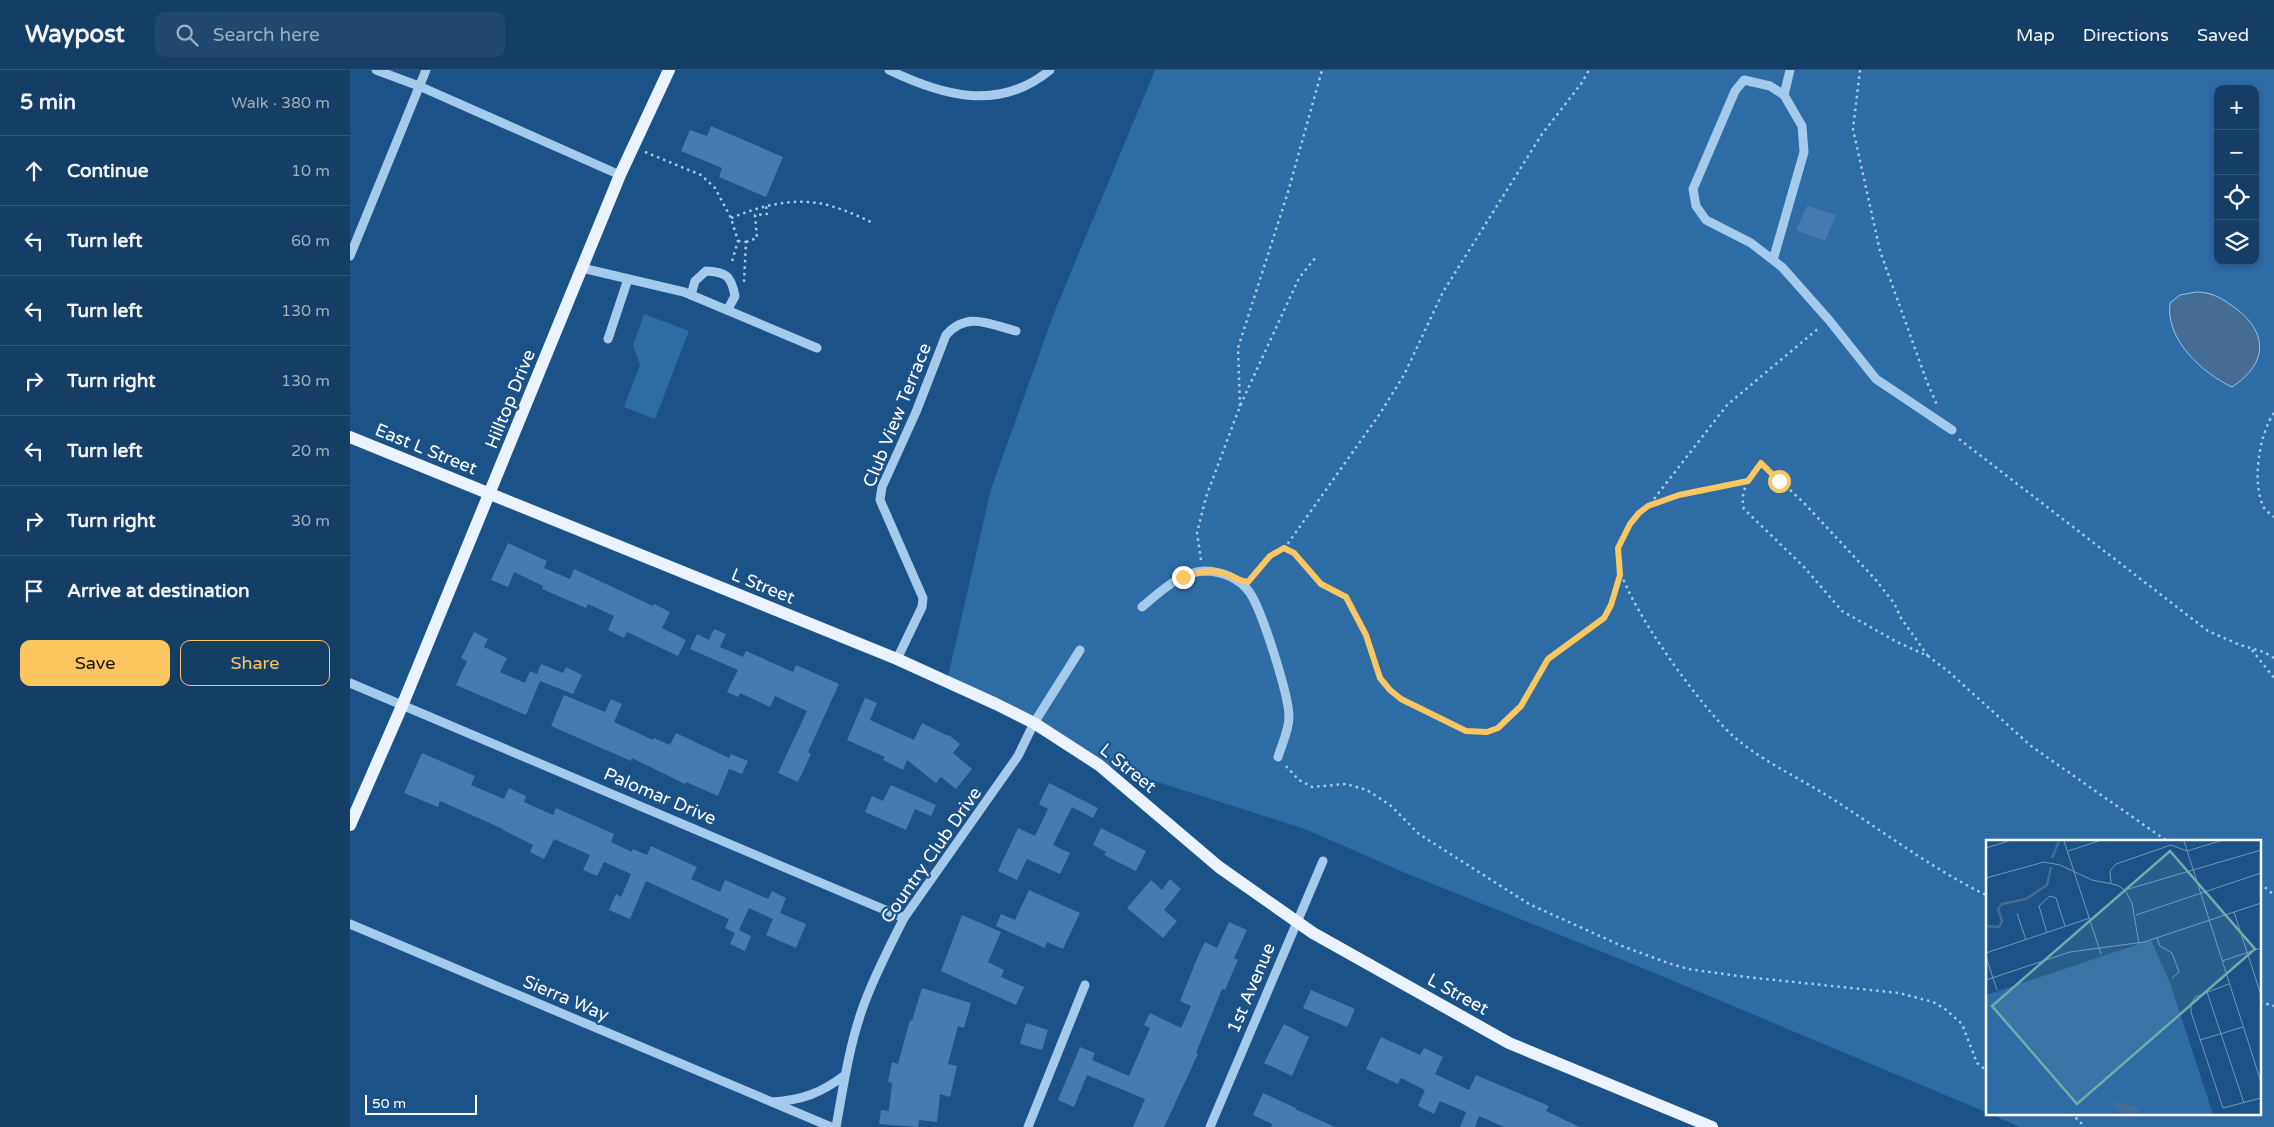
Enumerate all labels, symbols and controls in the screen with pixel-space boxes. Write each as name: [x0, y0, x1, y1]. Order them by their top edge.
search box: [155, 12, 505, 57]
text: Waypost: [25, 20, 125, 49]
icon: search: [173, 21, 201, 49]
text: Search here: [213, 24, 320, 46]
text: Map: [2016, 24, 2055, 46]
text: Directions: [2083, 24, 2169, 46]
text: Saved: [2197, 24, 2249, 46]
map controls: [2214, 85, 2259, 265]
button: +: [2214, 85, 2259, 130]
text: 5 min: [20, 90, 76, 115]
text: Walk · 380 m: [231, 93, 330, 113]
button: −: [2214, 130, 2259, 175]
icon: ahead: [20, 157, 48, 185]
text: Continue: [67, 160, 149, 182]
text: 10 m: [291, 161, 330, 181]
button: locate: [2214, 175, 2259, 220]
button: layers: [2214, 220, 2259, 265]
icon: left: [20, 227, 48, 255]
text: Turn left: [67, 230, 143, 252]
text: 60 m: [291, 231, 330, 251]
icon: left: [20, 297, 48, 325]
text: Turn left: [67, 300, 143, 322]
text: 130 m: [281, 301, 330, 321]
street label: Club View Terrace: [858, 340, 936, 490]
street label: Hilltop Drive: [480, 346, 540, 452]
icon: right: [20, 367, 48, 395]
text: Turn right: [67, 370, 155, 392]
text: 130 m: [281, 371, 330, 391]
street label: East L Street: [372, 419, 480, 479]
icon: left: [20, 437, 48, 465]
text: Turn left: [67, 440, 143, 462]
text: 20 m: [291, 441, 330, 461]
route start: [1768, 470, 1791, 493]
icon: right: [20, 507, 48, 535]
text: Turn right: [67, 510, 155, 532]
text: 30 m: [291, 511, 330, 531]
street label: L Street: [728, 563, 798, 609]
route end: [1172, 566, 1195, 589]
icon: arrive: [20, 577, 48, 605]
text: Arrive at destination: [67, 580, 250, 602]
button: Save: [20, 640, 170, 686]
button: Share: [180, 640, 330, 686]
street label: L Street: [1095, 739, 1161, 798]
street label: Palomar Drive: [601, 762, 719, 830]
street label: Country Club Drive: [876, 783, 986, 927]
inset map: [1986, 840, 2262, 1114]
street label: 1st Avenue: [1222, 940, 1280, 1036]
street label: L Street: [1424, 968, 1493, 1020]
street label: Sierra Way: [520, 970, 613, 1026]
scale bar: [365, 1092, 478, 1115]
text: 50 m: [372, 1095, 406, 1112]

